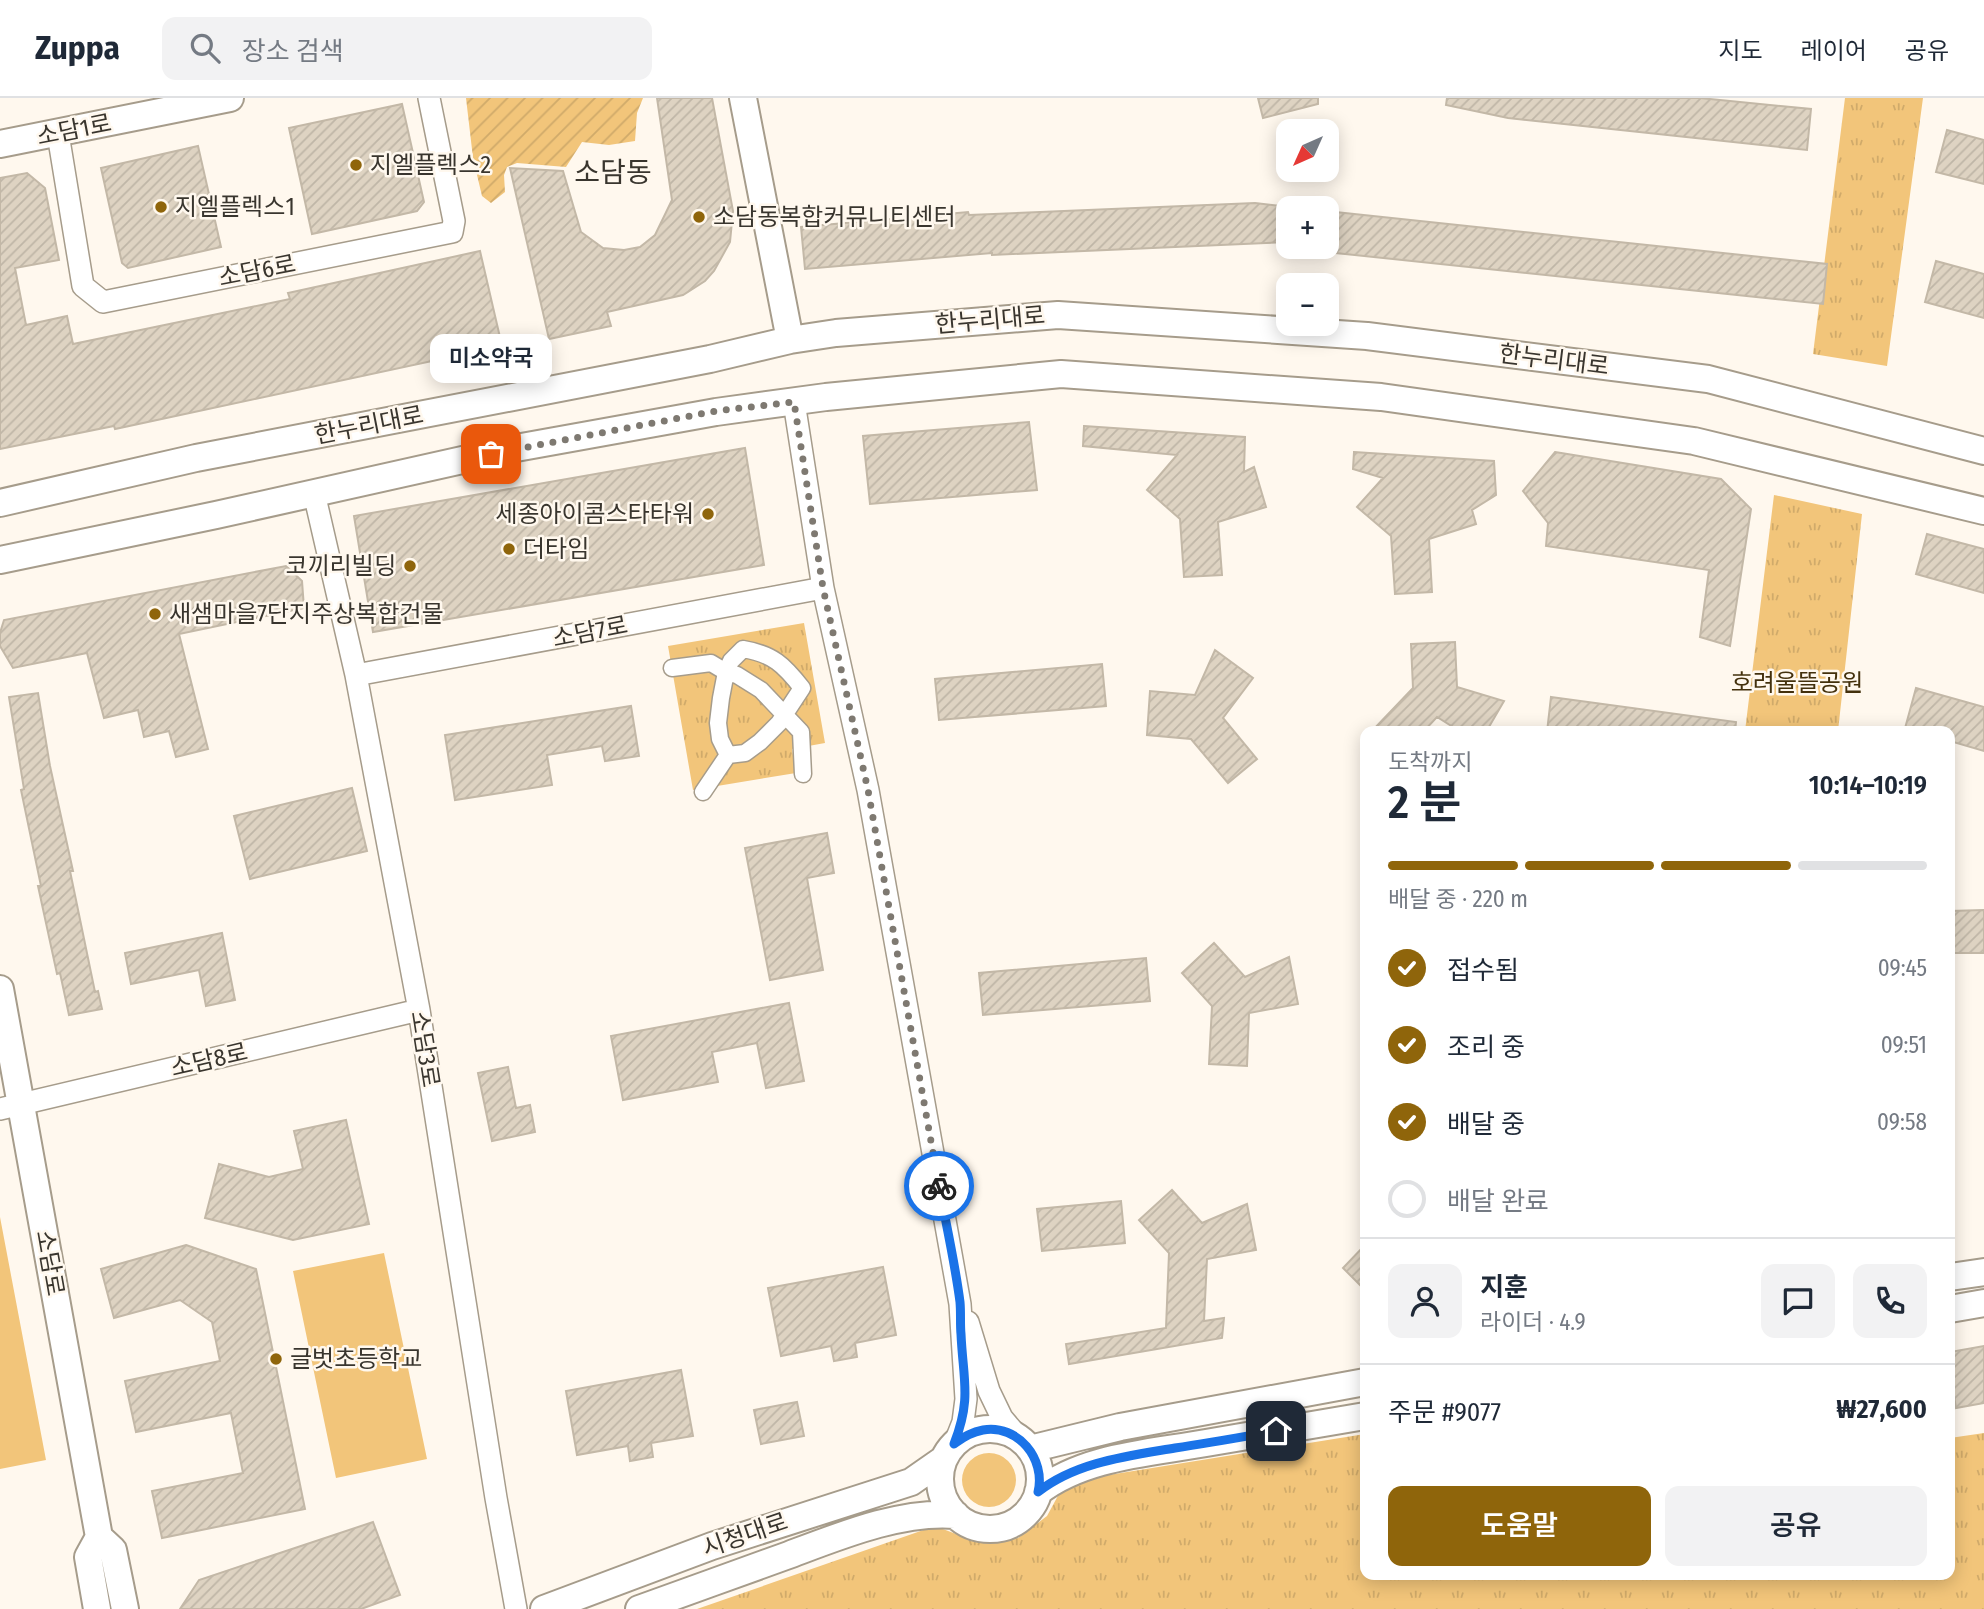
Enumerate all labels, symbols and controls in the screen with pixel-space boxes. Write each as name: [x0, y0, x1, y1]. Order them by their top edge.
search box: [162, 17, 652, 80]
text: Zuppa: [35, 28, 120, 68]
icon: search: [186, 29, 224, 67]
text: 장소 검색: [242, 36, 344, 67]
text: 지도: [1718, 37, 1763, 65]
text: 레이어: [1801, 37, 1867, 65]
text: 공유: [1905, 37, 1949, 65]
street label: 소담1로: [34, 109, 114, 151]
north arrow: [1276, 119, 1339, 182]
map controls: [1276, 119, 1339, 336]
place label: 지엘플렉스2: [370, 151, 491, 179]
district label: 소담동: [574, 156, 652, 189]
marker: 지엘플렉스2: [348, 157, 364, 173]
place label: 지엘플렉스1: [175, 193, 295, 221]
button: +: [1276, 196, 1339, 259]
marker: 지엘플렉스1: [153, 199, 169, 215]
place label: 소담동복합커뮤니티센터: [713, 203, 956, 231]
marker: 소담동복합커뮤니티센터: [691, 209, 707, 225]
street label: 소담6로: [216, 250, 298, 292]
button: −: [1276, 273, 1339, 336]
street label: 한누리대로: [934, 301, 1046, 339]
callout: 미소약국: [430, 335, 552, 384]
street label: 한누리대로: [1498, 339, 1610, 381]
text: 미소약국: [449, 344, 533, 372]
street label: 한누리대로: [312, 401, 426, 449]
pin: [461, 424, 521, 484]
icon: bag: [472, 435, 510, 473]
place label: 세종아이콤스타타워: [495, 500, 694, 528]
marker: 세종아이콤스타타워: [700, 506, 716, 522]
place label: 더타임: [523, 535, 589, 563]
marker: 더타임: [501, 541, 517, 557]
place label: 코끼리빌딩: [286, 552, 396, 580]
marker: 코끼리빌딩: [402, 558, 418, 574]
place label: 새샘마을7단지주상복합건물: [169, 600, 444, 628]
marker: 새샘마을7단지주상복합건물: [147, 606, 163, 622]
street label: 소담7로: [550, 611, 630, 653]
park label: 호려울뜰공원: [1731, 669, 1863, 697]
text: 도착까지: [1388, 748, 1473, 776]
text: 10:14–10:19: [1809, 770, 1927, 801]
text: 2 분: [1388, 775, 1461, 830]
text: 배달 중 · 220 m: [1388, 885, 1528, 913]
icon: check: [1388, 949, 1426, 987]
text: 09:45: [1878, 954, 1927, 982]
text: 접수됨: [1447, 955, 1519, 986]
street label: 소담3로: [405, 1009, 445, 1089]
icon: check: [1388, 1026, 1426, 1064]
text: 09:51: [1881, 1031, 1927, 1059]
text: 조리 중: [1447, 1032, 1525, 1063]
street label: 소담8로: [168, 1038, 250, 1082]
icon: check: [1388, 1103, 1426, 1141]
text: 09:58: [1877, 1108, 1927, 1136]
text: 배달 중: [1447, 1109, 1525, 1140]
courier: [904, 1151, 974, 1221]
icon: bike: [920, 1167, 958, 1205]
text: 배달 완료: [1447, 1186, 1549, 1217]
street label: 소담로: [30, 1228, 70, 1298]
button: person: [1388, 1264, 1462, 1338]
button: chat: [1761, 1264, 1835, 1338]
button: phone: [1853, 1264, 1927, 1338]
text: 지훈: [1480, 1272, 1528, 1303]
text: 라이더 · 4.9: [1480, 1308, 1586, 1336]
place label: 글벗초등학교: [290, 1345, 422, 1373]
marker: 글벗초등학교: [268, 1351, 284, 1367]
text: ₩27,600: [1836, 1394, 1927, 1425]
text: 주문 #9077: [1388, 1397, 1501, 1428]
pin: [1246, 1401, 1306, 1461]
icon: home: [1257, 1412, 1295, 1450]
button: 도움말: [1388, 1486, 1651, 1566]
button: 공유: [1665, 1486, 1927, 1566]
street label: 시청대로: [699, 1507, 791, 1563]

